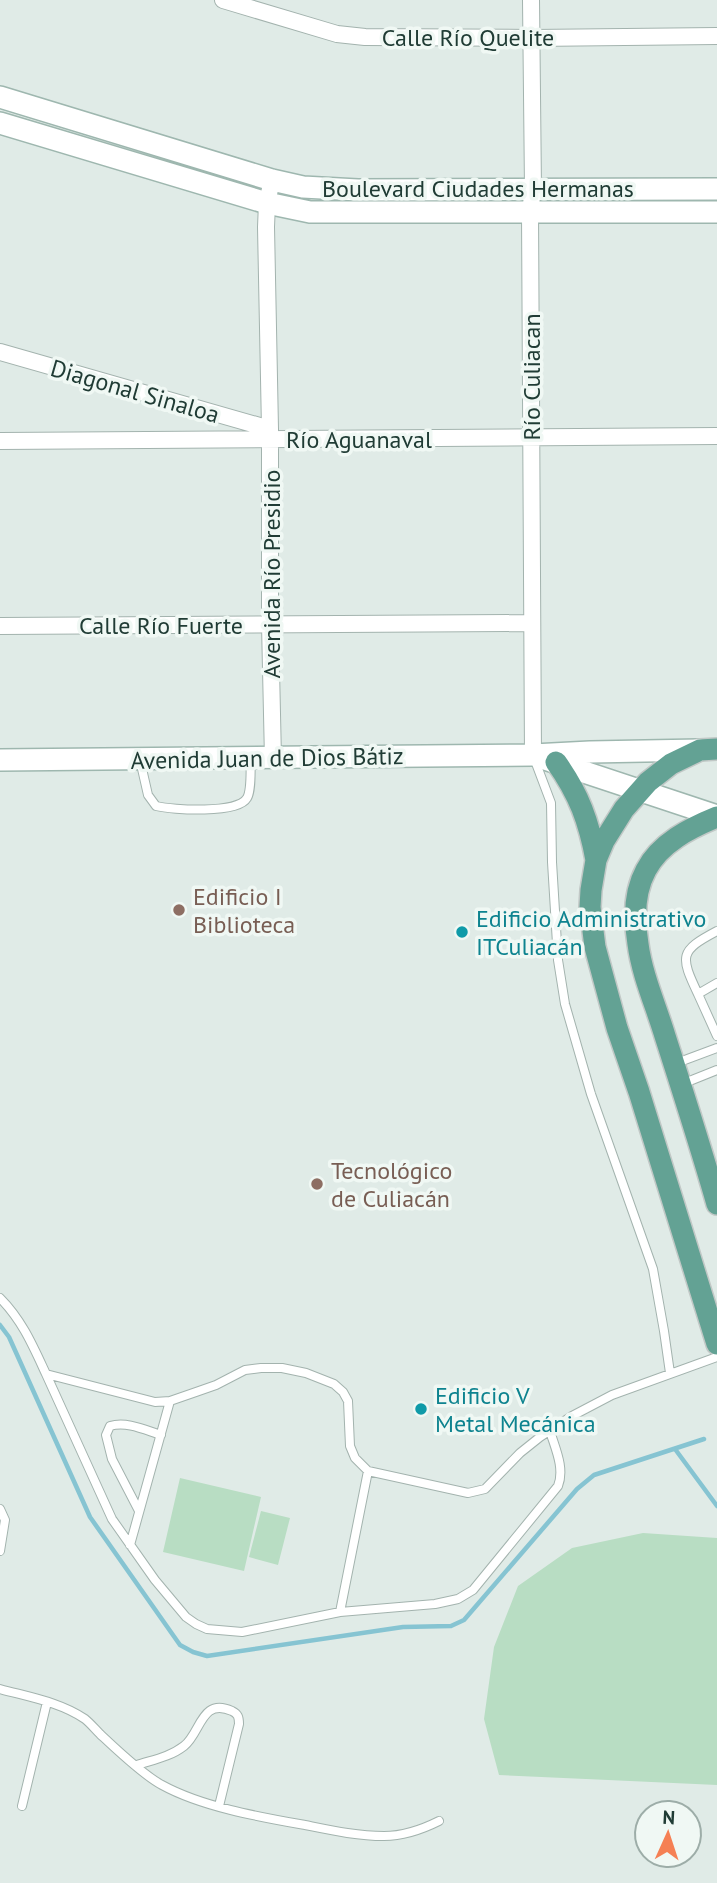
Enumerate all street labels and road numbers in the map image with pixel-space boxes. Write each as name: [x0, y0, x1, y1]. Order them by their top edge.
street label: Calle Río Quelite: [382, 22, 554, 53]
street label: Boulevard Ciudades Hermanas: [322, 173, 634, 204]
street label: Río Culiacan: [516, 313, 547, 441]
street label: Diagonal Sinaloa: [47, 352, 223, 430]
street label: Río Aguanaval: [286, 424, 432, 455]
street label: Avenida Río Presidio: [256, 470, 287, 678]
street label: Calle Río Fuerte: [79, 610, 243, 641]
street label: Avenida Juan de Dios Bátiz: [130, 740, 404, 776]

